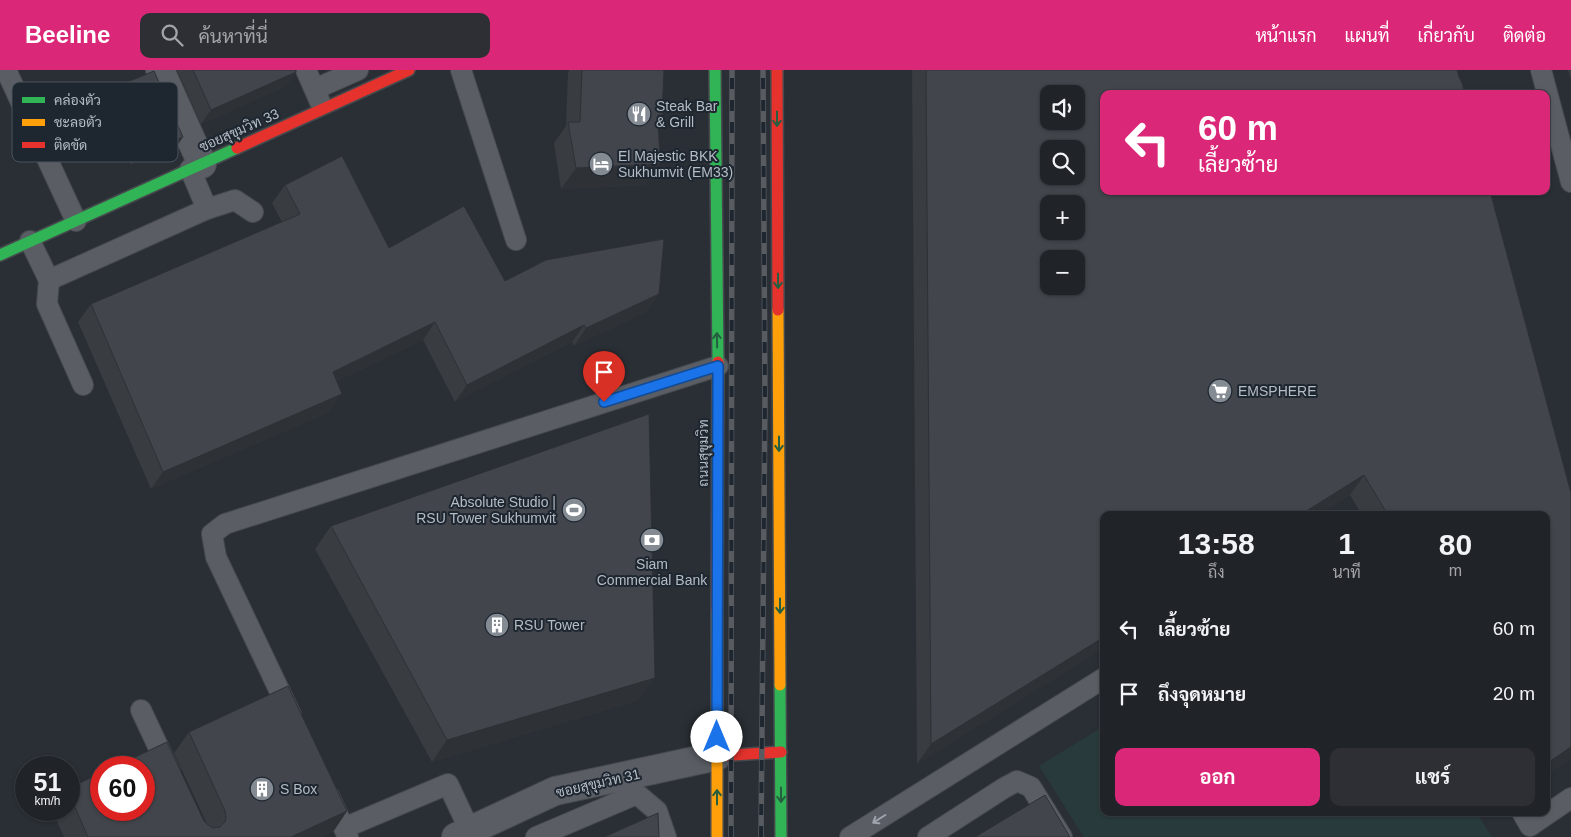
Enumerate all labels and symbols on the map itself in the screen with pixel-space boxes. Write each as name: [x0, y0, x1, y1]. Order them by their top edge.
legend: [12, 82, 178, 162]
text: คล่องตัว: [54, 92, 101, 108]
place label: Steak Bar & Grill: [656, 98, 718, 130]
restaurant icon: Steak Bar & Grill: [626, 101, 652, 127]
street label: ซอยสุขุมวิท 33: [197, 105, 282, 157]
one-way arrow: [772, 110, 782, 126]
text: ชะลอตัว: [54, 114, 102, 130]
text: ติดขัด: [54, 137, 87, 153]
place label: El Majestic BKK Sukhumvit (EM33): [618, 148, 733, 180]
hotel icon: El Majestic BKK Sukhumvit (EM33): [588, 151, 614, 177]
one-way arrow: [773, 272, 783, 289]
one-way arrow: [712, 332, 722, 348]
pin: [583, 351, 625, 402]
supermarket icon: EMSPHERE: [1207, 378, 1233, 404]
place label: EMSPHERE: [1238, 383, 1317, 399]
street label: ถนนสุขุมวิท: [695, 419, 713, 487]
one-way arrow: [774, 435, 784, 451]
place label: Absolute Studio | RSU Tower Sukhumvit: [416, 494, 556, 526]
sports icon: Absolute Studio | RSU Tower Sukhumvit: [561, 497, 587, 523]
bank icon: Siam Commercial Bank: [639, 527, 665, 553]
place label: Siam Commercial Bank: [597, 556, 708, 588]
one-way arrow: [775, 598, 785, 614]
building icon: RSU Tower: [484, 612, 510, 638]
place label: RSU Tower: [514, 617, 585, 633]
position arrow: [690, 710, 742, 762]
speed limit sign: 60: [90, 756, 155, 821]
street label: ซอยสุขุมวิท 31: [554, 766, 642, 802]
building icon: S Box: [249, 776, 275, 802]
place label: S Box: [280, 781, 317, 797]
one-way arrow: [776, 786, 786, 802]
one-way arrow: [712, 789, 722, 805]
one-way arrow: [872, 814, 886, 824]

